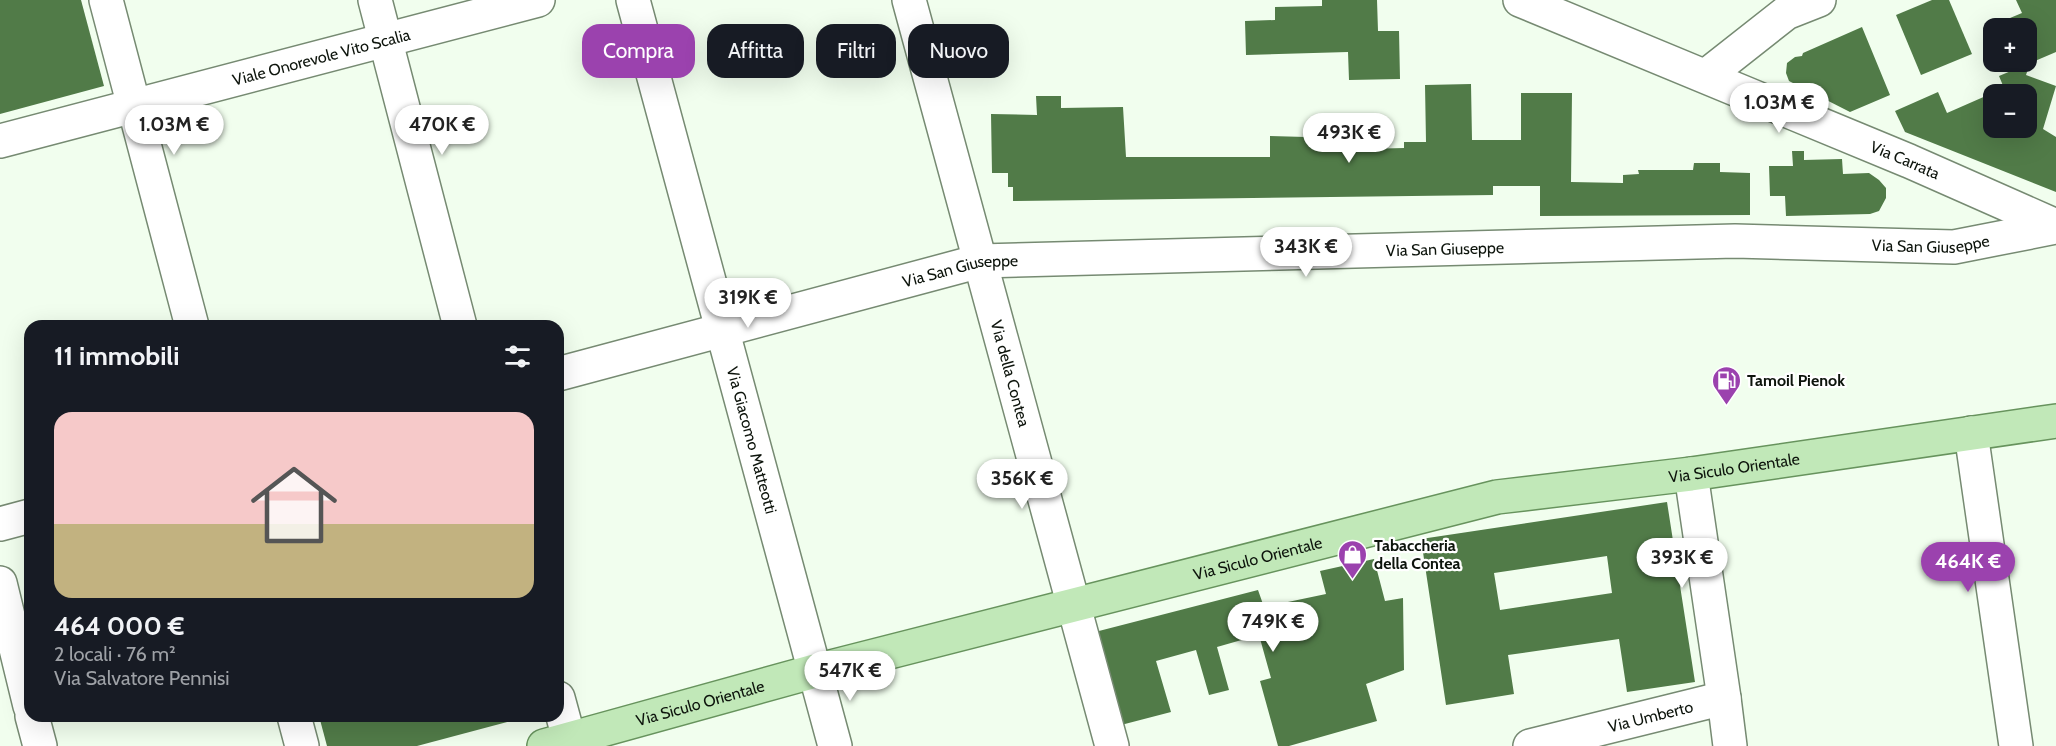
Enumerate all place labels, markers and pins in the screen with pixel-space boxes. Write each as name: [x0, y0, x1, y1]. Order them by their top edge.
pin: 1.03M €: [1724, 83, 1834, 134]
pin: 1.03M €: [119, 105, 229, 156]
pin: 470K €: [393, 105, 491, 156]
pin: 493K €: [1300, 113, 1398, 164]
pin: 343K €: [1257, 227, 1355, 278]
pin: 319K €: [699, 278, 797, 329]
fuel station icon: Tamoil Pienok: [1710, 364, 1742, 406]
place label: Tamoil Pienok: [1747, 371, 1845, 390]
pin: 356K €: [973, 459, 1071, 510]
place label: Tabaccheria della Contea: [1374, 536, 1461, 573]
shop icon: Tabaccheria della Contea: [1337, 538, 1369, 580]
pin: 393K €: [1633, 538, 1731, 589]
pin: 464K €: [1919, 542, 2017, 593]
pin: 749K €: [1224, 602, 1322, 653]
pin: 547K €: [801, 651, 899, 702]

